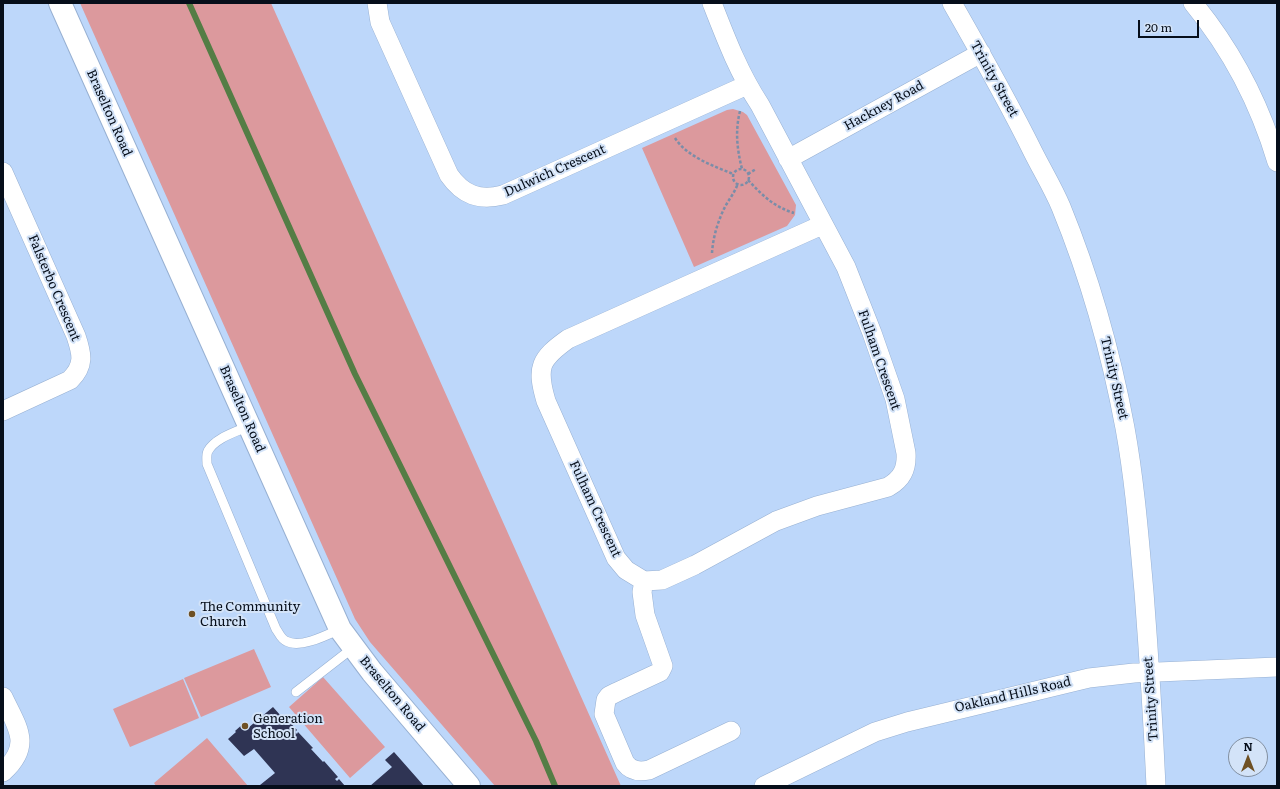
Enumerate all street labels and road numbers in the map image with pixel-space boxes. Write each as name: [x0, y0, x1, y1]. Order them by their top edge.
street label: Trinity Street: [967, 38, 1021, 120]
street label: Braselton Road: [83, 67, 135, 159]
street label: Hackney Road: [841, 78, 927, 134]
street label: Dulwich Crescent: [502, 142, 608, 200]
street label: Falsterbo Crescent: [24, 232, 84, 344]
street label: Fulham Crescent: [855, 308, 903, 412]
street label: Trinity Street: [1097, 335, 1131, 421]
street label: Braselton Road: [216, 363, 268, 455]
street label: Fulham Crescent: [566, 458, 624, 560]
street label: Braselton Road: [356, 653, 428, 735]
street label: Trinity Street: [1140, 656, 1162, 742]
street label: Oakland Hills Road: [953, 674, 1073, 716]

